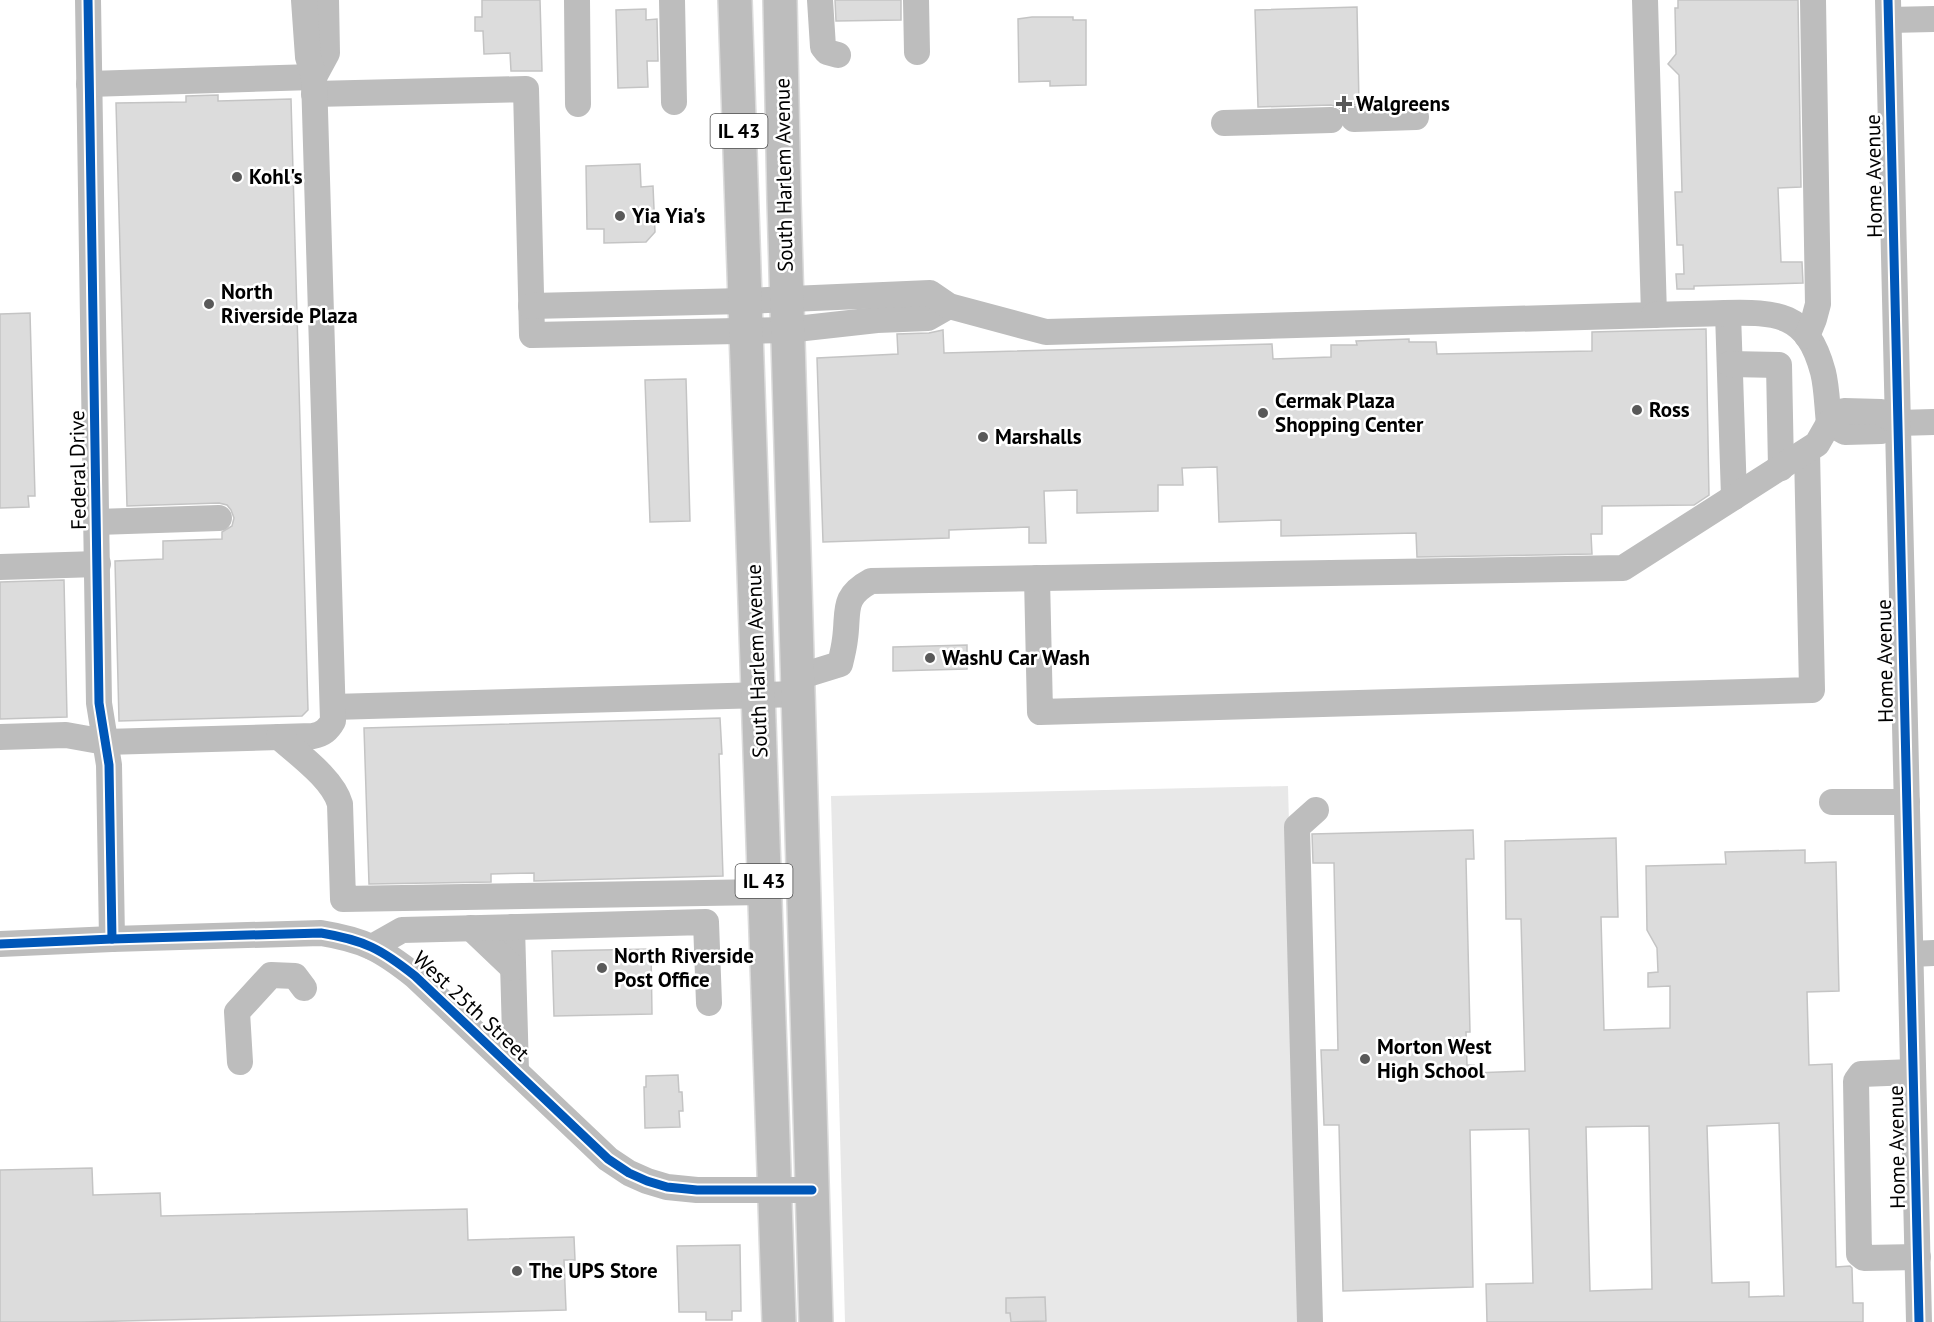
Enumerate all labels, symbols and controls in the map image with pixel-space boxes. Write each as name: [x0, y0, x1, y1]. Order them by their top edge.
street label: South Harlem Avenue: [768, 78, 799, 272]
place label: Walgreens: [1356, 90, 1450, 117]
marker: Walgreens: [1337, 97, 1351, 111]
road number: IL 43: [710, 114, 768, 148]
street label: Home Avenue: [1859, 114, 1888, 238]
place label: Kohl's: [249, 163, 303, 190]
marker: Kohl's: [230, 170, 244, 184]
place label: Yia Yia's: [631, 202, 706, 229]
marker: Yia Yia's: [613, 209, 627, 223]
place label: North Riverside Plaza: [221, 278, 358, 329]
marker: North Riverside Plaza: [202, 297, 216, 311]
place label: Cermak Plaza Shopping Center: [1275, 387, 1424, 438]
place label: Ross: [1649, 396, 1690, 423]
marker: Ross: [1630, 403, 1644, 417]
marker: Cermak Plaza Shopping Center: [1256, 406, 1270, 420]
street label: Federal Drive: [63, 410, 92, 530]
place label: Marshalls: [995, 423, 1082, 450]
marker: Marshalls: [976, 430, 990, 444]
street label: South Harlem Avenue: [740, 564, 773, 758]
street label: Home Avenue: [1870, 599, 1899, 723]
place label: WashU Car Wash: [942, 644, 1090, 671]
marker: WashU Car Wash: [923, 651, 937, 665]
road number: IL 43: [736, 864, 792, 898]
place label: North Riverside Post Office: [614, 942, 754, 993]
street label: West 25th Street: [407, 945, 535, 1066]
marker: North Riverside Post Office: [595, 961, 609, 975]
place label: Morton West High School: [1377, 1033, 1492, 1084]
marker: Morton West High School: [1358, 1052, 1372, 1066]
street label: Home Avenue: [1882, 1085, 1911, 1209]
place label: The UPS Store: [529, 1257, 658, 1284]
marker: The UPS Store: [510, 1264, 524, 1278]

